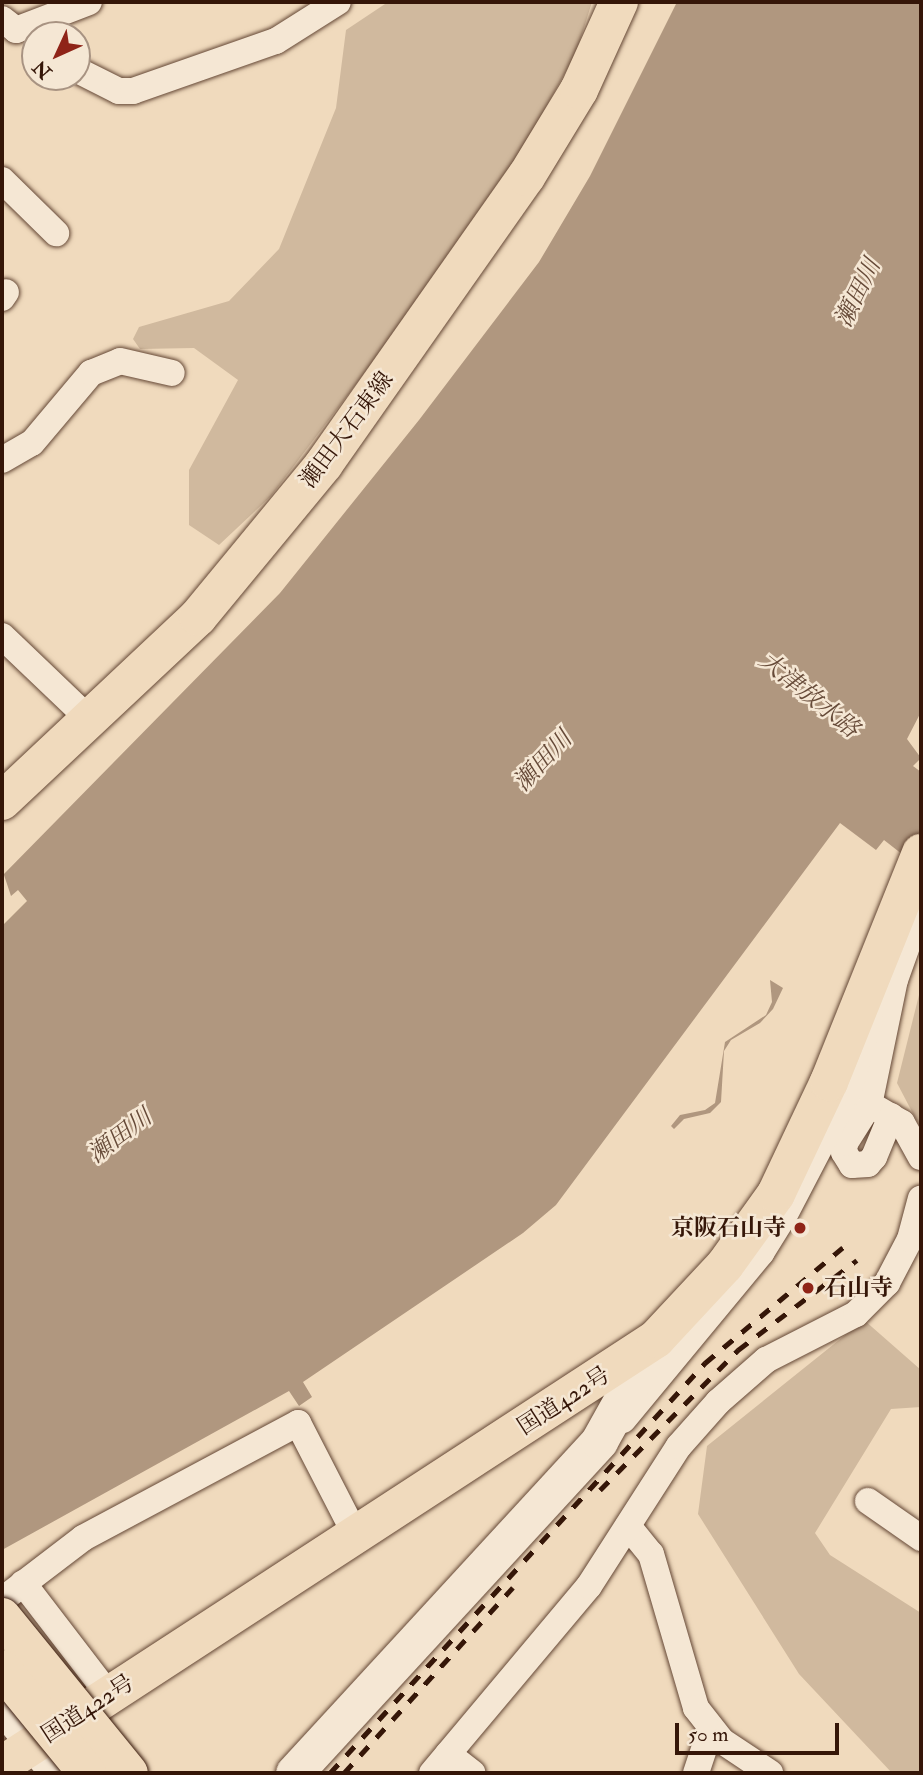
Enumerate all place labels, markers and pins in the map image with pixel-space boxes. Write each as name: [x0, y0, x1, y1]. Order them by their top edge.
place label: 京阪石山寺: [671, 1214, 786, 1242]
marker: 京阪石山寺: [792, 1220, 808, 1236]
place label: 石山寺: [824, 1274, 893, 1302]
marker: 石山寺: [798, 1278, 818, 1298]

